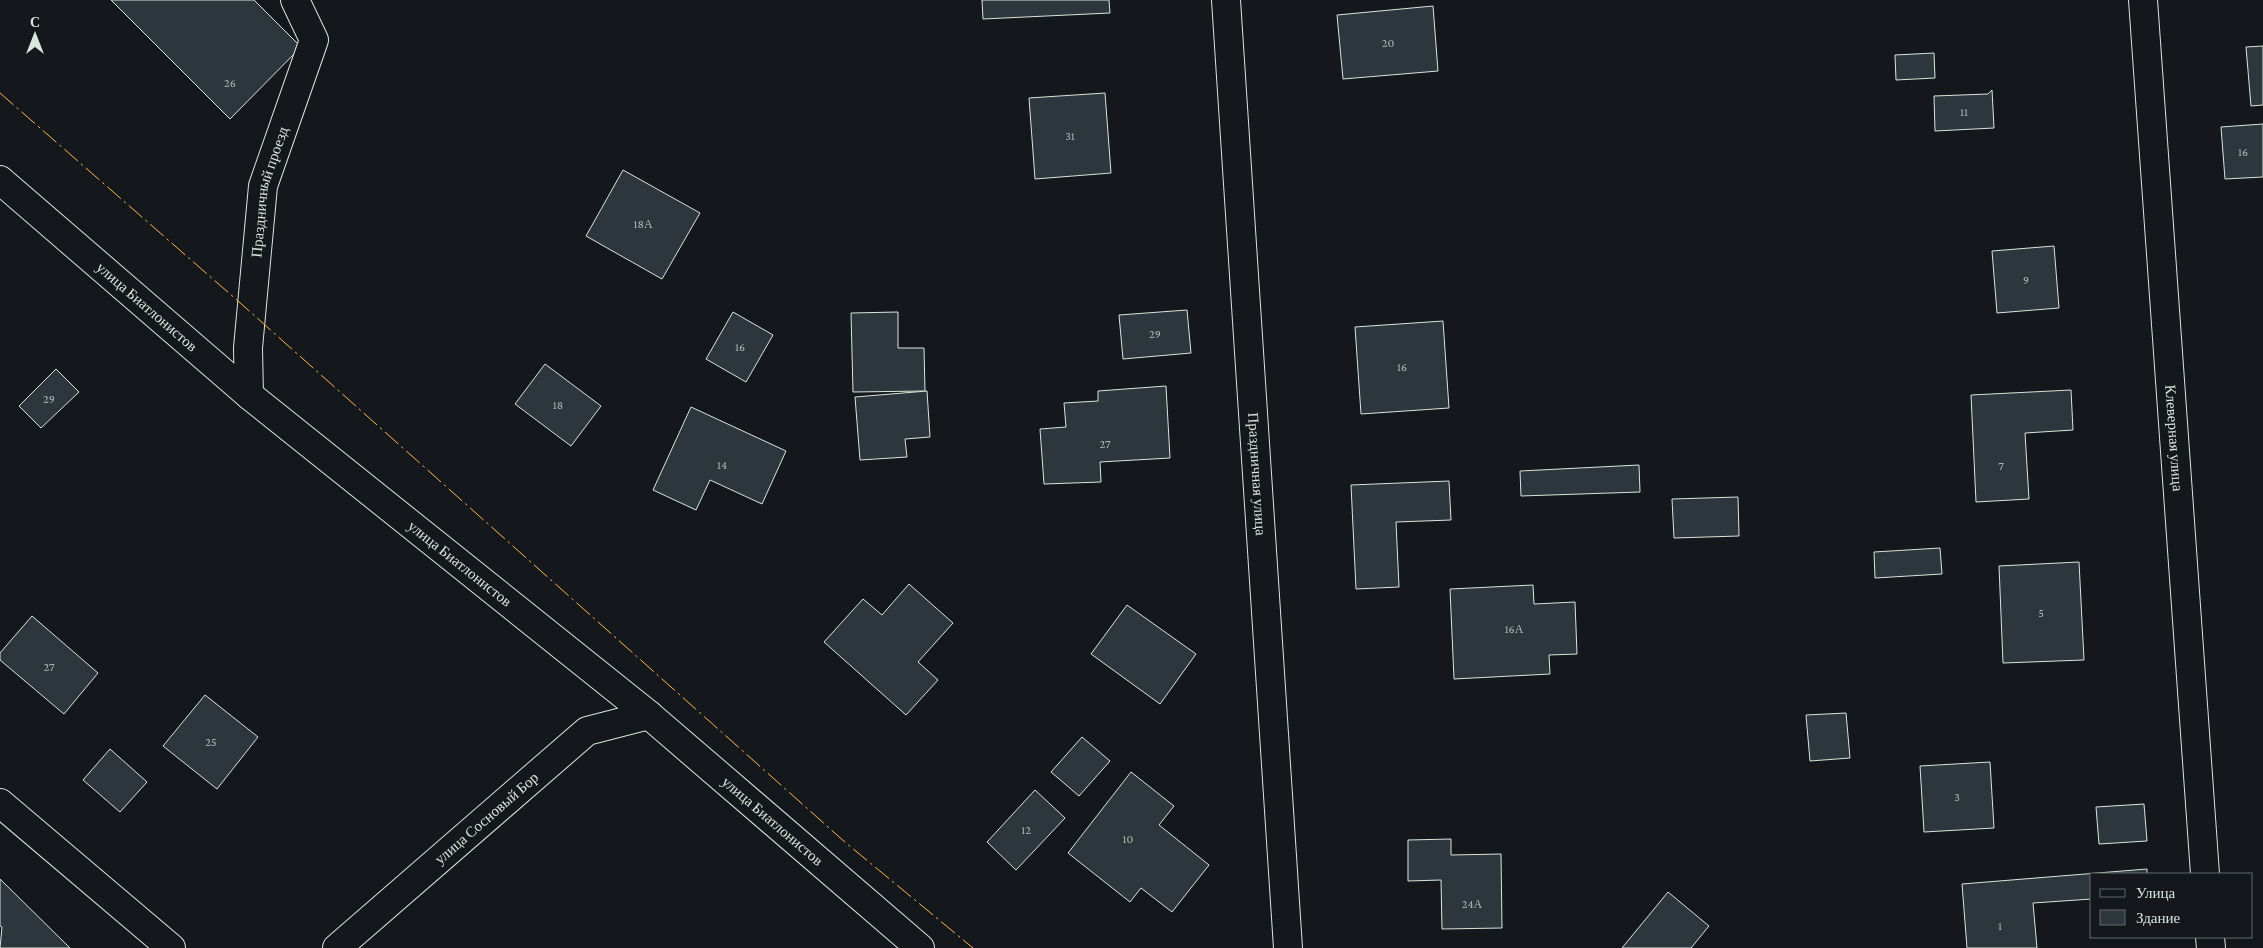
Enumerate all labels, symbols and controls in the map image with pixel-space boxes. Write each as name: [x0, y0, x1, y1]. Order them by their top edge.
north arrow: [10, 10, 60, 60]
text: С: [30, 14, 40, 30]
house number: 20: [1382, 36, 1394, 50]
house number: 26: [224, 76, 236, 90]
house number: 11: [1960, 105, 1968, 119]
street label: Праздничный проезд: [248, 124, 291, 258]
house number: 31: [1065, 129, 1075, 143]
house number: 16: [2238, 145, 2248, 159]
house number: 18А: [633, 217, 653, 231]
street label: улица Биатлонистов: [93, 259, 200, 355]
house number: 9: [2023, 273, 2029, 287]
house number: 29: [1149, 327, 1161, 341]
house number: 16: [735, 340, 745, 354]
house number: 16: [1397, 360, 1407, 374]
street label: Клеверная улица: [2162, 384, 2186, 492]
house number: 29: [43, 392, 55, 406]
house number: 18: [553, 398, 563, 412]
street label: Праздничная улица: [1245, 412, 1269, 536]
house number: 27: [1099, 437, 1111, 451]
house number: 14: [717, 458, 727, 472]
house number: 7: [1998, 459, 2004, 473]
street label: улица Биатлонистов: [405, 518, 515, 610]
house number: 5: [2038, 606, 2044, 620]
house number: 16А: [1505, 622, 1524, 636]
house number: 27: [43, 660, 55, 674]
house number: 25: [205, 735, 217, 749]
street label: улица Сосновый Бор: [432, 769, 541, 867]
street label: улица Биатлонистов: [719, 773, 826, 869]
house number: 3: [1954, 790, 1960, 804]
house number: 12: [1021, 823, 1031, 837]
house number: 10: [1123, 832, 1134, 846]
legend: [2090, 873, 2253, 938]
text: Улица: [2136, 885, 2175, 901]
house number: 24А: [1462, 897, 1483, 911]
text: Здание: [2136, 910, 2180, 926]
house number: 1: [1998, 919, 2002, 933]

